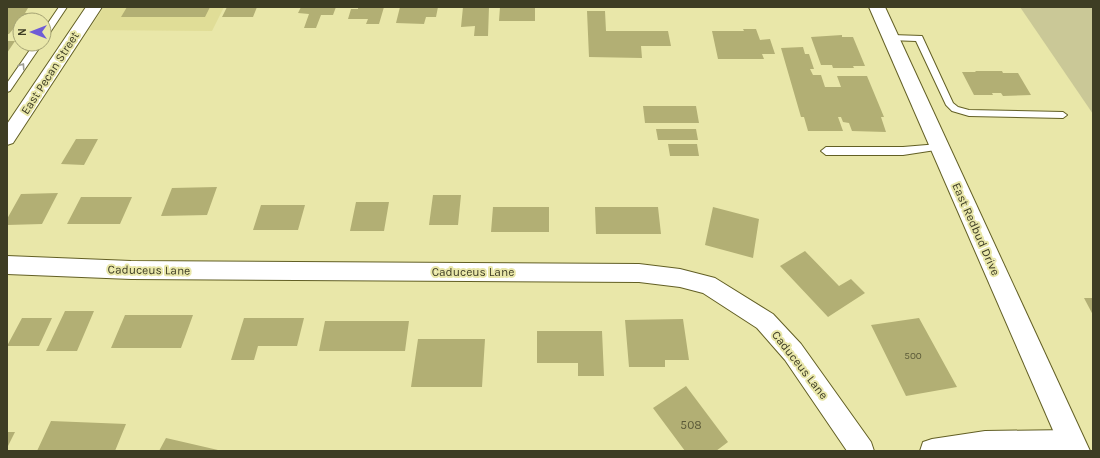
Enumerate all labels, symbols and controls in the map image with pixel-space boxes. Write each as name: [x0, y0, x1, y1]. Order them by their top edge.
north arrow: [12, 12, 52, 52]
text: N: [16, 28, 29, 36]
street label: East Pecan Street: [18, 29, 82, 117]
one-way arrow: [17, 64, 24, 71]
street label: East Redbud Drive: [949, 180, 1003, 278]
street label: Caduceus Lane: [108, 262, 190, 278]
street label: Caduceus Lane: [432, 265, 514, 279]
street label: Caduceus Lane: [769, 328, 831, 402]
house number: 500: [904, 350, 922, 362]
house number: 508: [680, 418, 702, 432]

